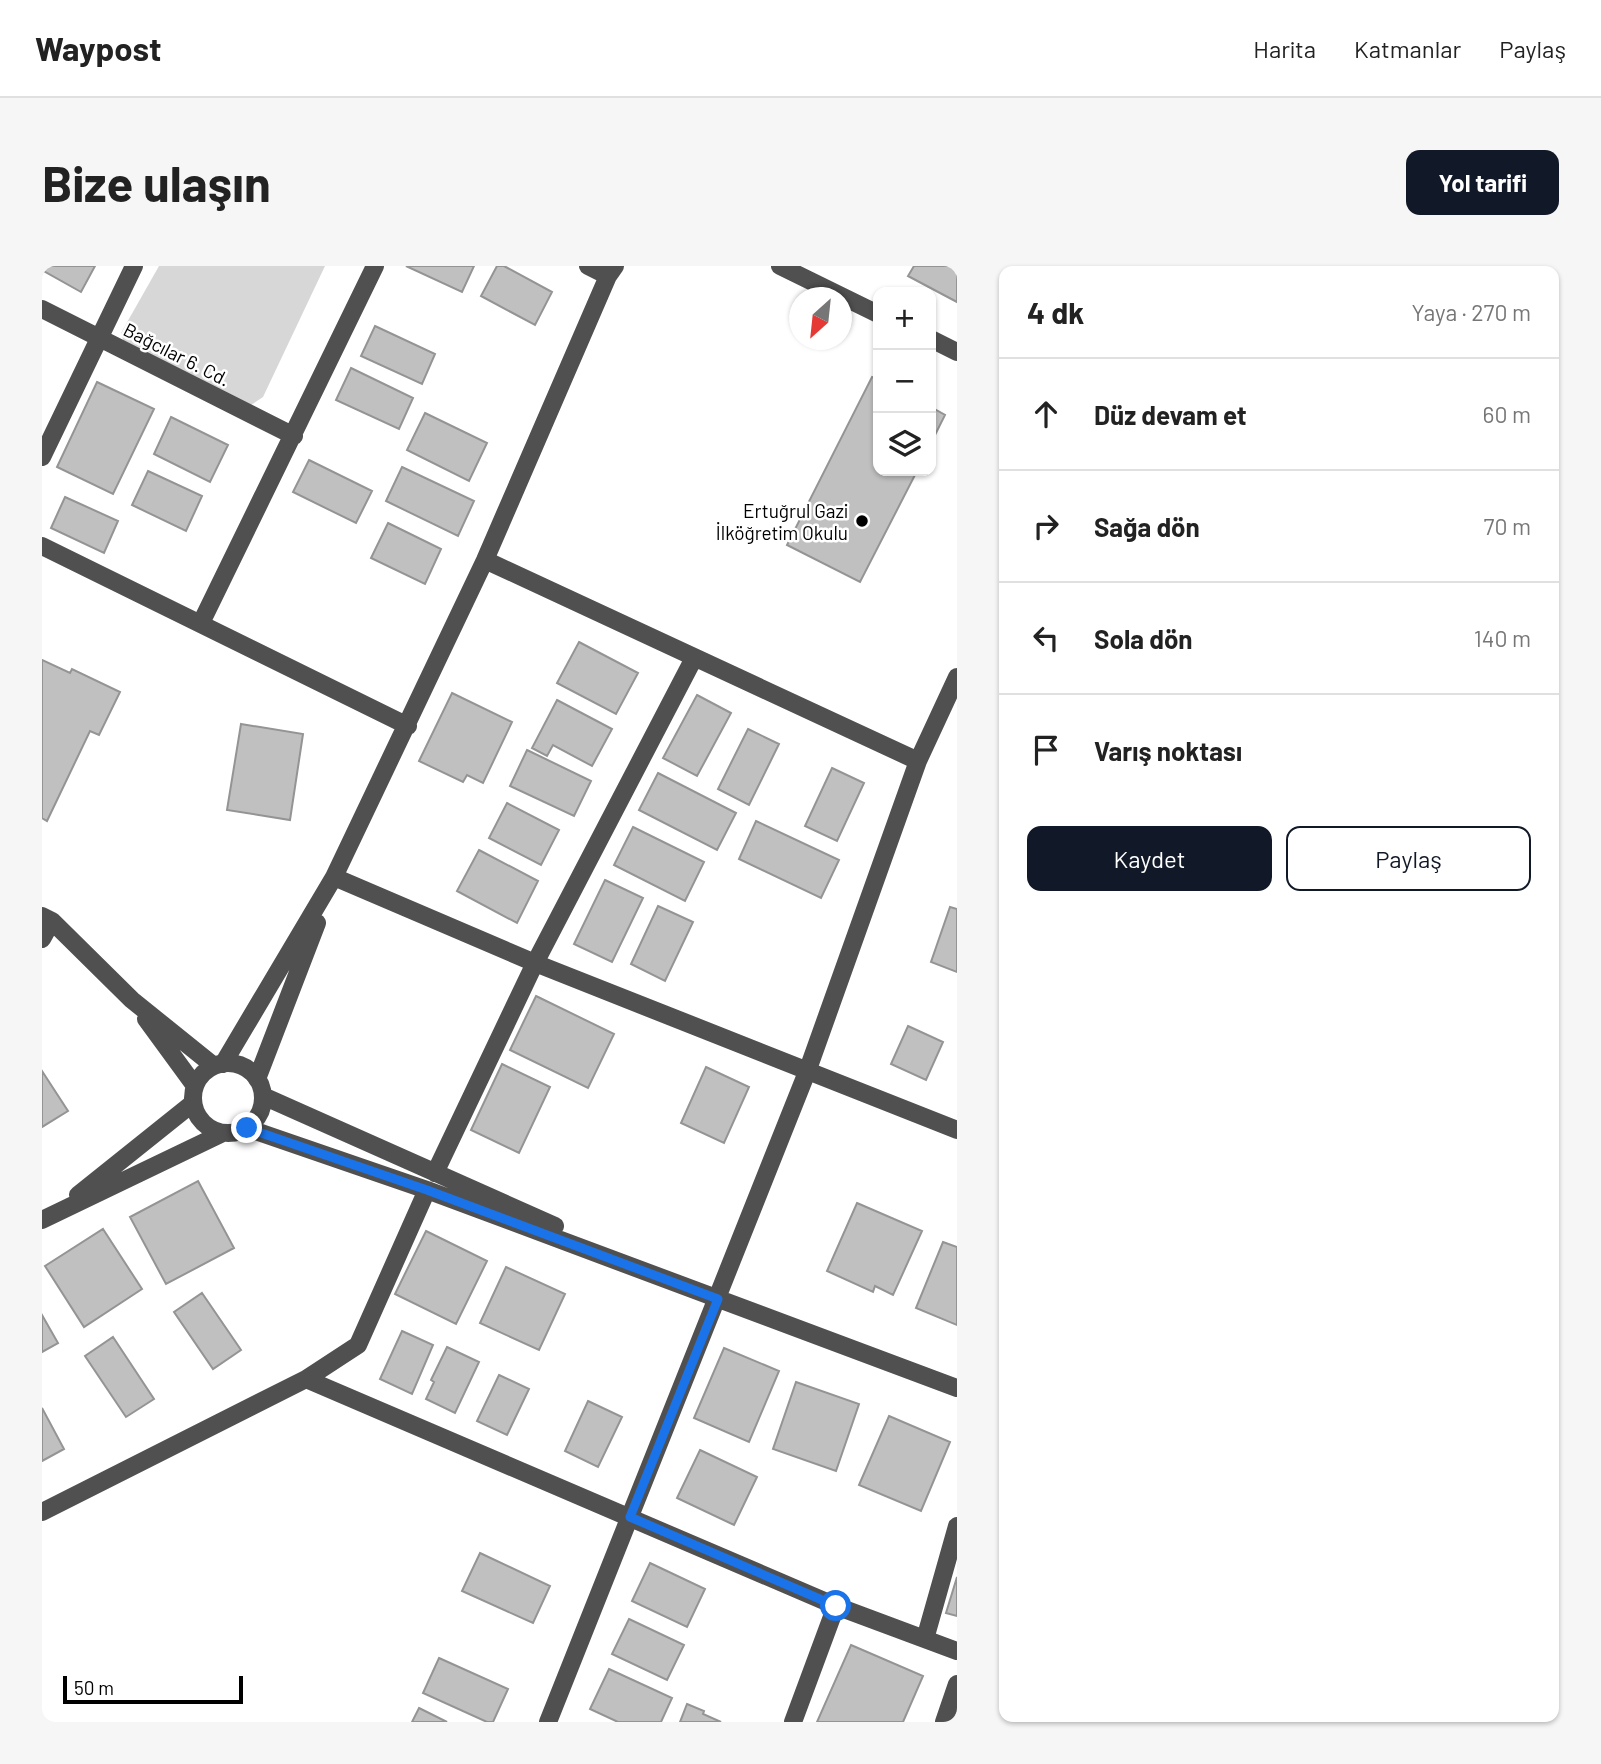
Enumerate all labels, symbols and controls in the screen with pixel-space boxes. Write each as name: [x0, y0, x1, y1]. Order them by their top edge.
text: Waypost: [35, 28, 162, 68]
text: Harita: [1253, 34, 1316, 63]
text: Katmanlar: [1354, 34, 1461, 63]
text: Paylaş: [1499, 34, 1566, 63]
button: Yol tarifi: [1406, 150, 1559, 215]
text: Bize ulaşın: [42, 153, 271, 212]
north arrow: [789, 287, 852, 350]
map controls: [873, 287, 936, 476]
button: +: [873, 287, 936, 350]
text: 4 dk: [1027, 294, 1084, 330]
text: Yaya · 270 m: [1411, 298, 1531, 326]
street label: Bağcılar 6. Cd.: [120, 317, 234, 391]
button: −: [873, 350, 936, 413]
icon: ahead: [1027, 395, 1065, 433]
text: Düz devam et: [1094, 399, 1247, 430]
text: 60 m: [1483, 400, 1531, 428]
button: layers: [873, 413, 936, 476]
place label: Ertuğrul Gazi İlköğretim Okulu: [716, 499, 848, 544]
icon: right: [1027, 507, 1065, 545]
text: Sağa dön: [1094, 511, 1200, 542]
text: 70 m: [1484, 512, 1531, 540]
marker: Ertuğrul Gazi İlköğretim Okulu: [854, 513, 870, 529]
icon: left: [1027, 619, 1065, 657]
text: Sola dön: [1094, 623, 1192, 654]
text: 140 m: [1474, 624, 1531, 652]
icon: arrive: [1027, 731, 1065, 769]
text: Varış noktası: [1094, 735, 1242, 766]
button: Kaydet: [1027, 826, 1272, 891]
button: Paylaş: [1286, 826, 1531, 891]
route end: [231, 1112, 262, 1143]
route start: [820, 1590, 851, 1621]
scale bar: [63, 1673, 243, 1705]
text: 50 m: [74, 1676, 114, 1699]

